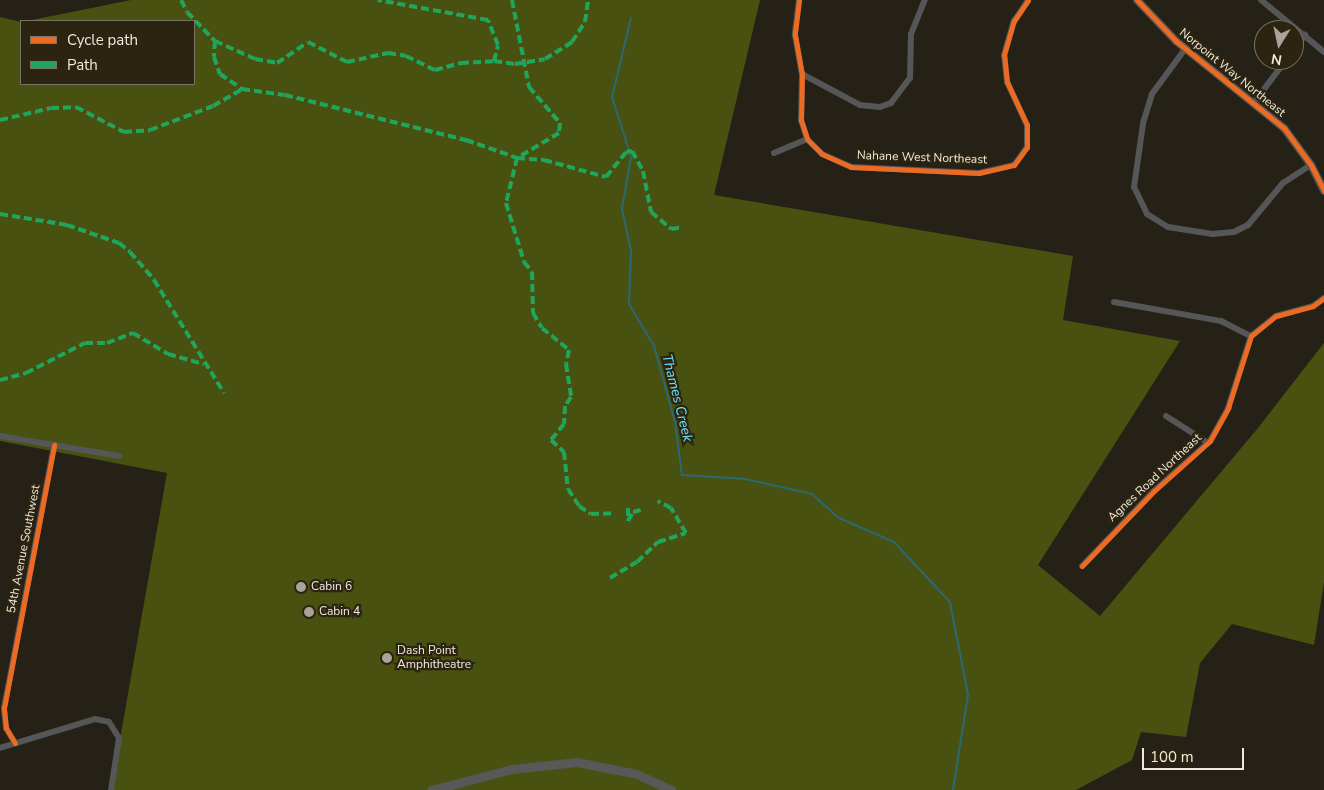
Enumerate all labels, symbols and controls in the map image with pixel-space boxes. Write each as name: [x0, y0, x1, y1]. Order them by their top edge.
legend: [20, 20, 195, 85]
north arrow: [1254, 20, 1304, 70]
street label: Norpoint Way Northeast: [1176, 26, 1288, 120]
text: Cycle path: [67, 30, 138, 50]
text: Path: [67, 55, 98, 75]
street label: Nahane West Northeast: [857, 149, 987, 167]
water label: Thames Creek: [658, 352, 696, 444]
street label: Agnes Road Northeast: [1105, 431, 1205, 525]
street label: 54th Avenue Southwest: [4, 484, 44, 614]
place label: Cabin 6: [311, 580, 352, 594]
marker: Cabin 6: [295, 581, 307, 593]
place label: Cabin 4: [319, 605, 360, 619]
marker: Cabin 4: [303, 606, 315, 618]
place label: Dash Point Amphitheatre: [397, 644, 471, 672]
marker: Dash Point Amphitheatre: [381, 652, 393, 664]
scale bar: [1144, 738, 1246, 770]
text: 100 m: [1150, 747, 1194, 767]

